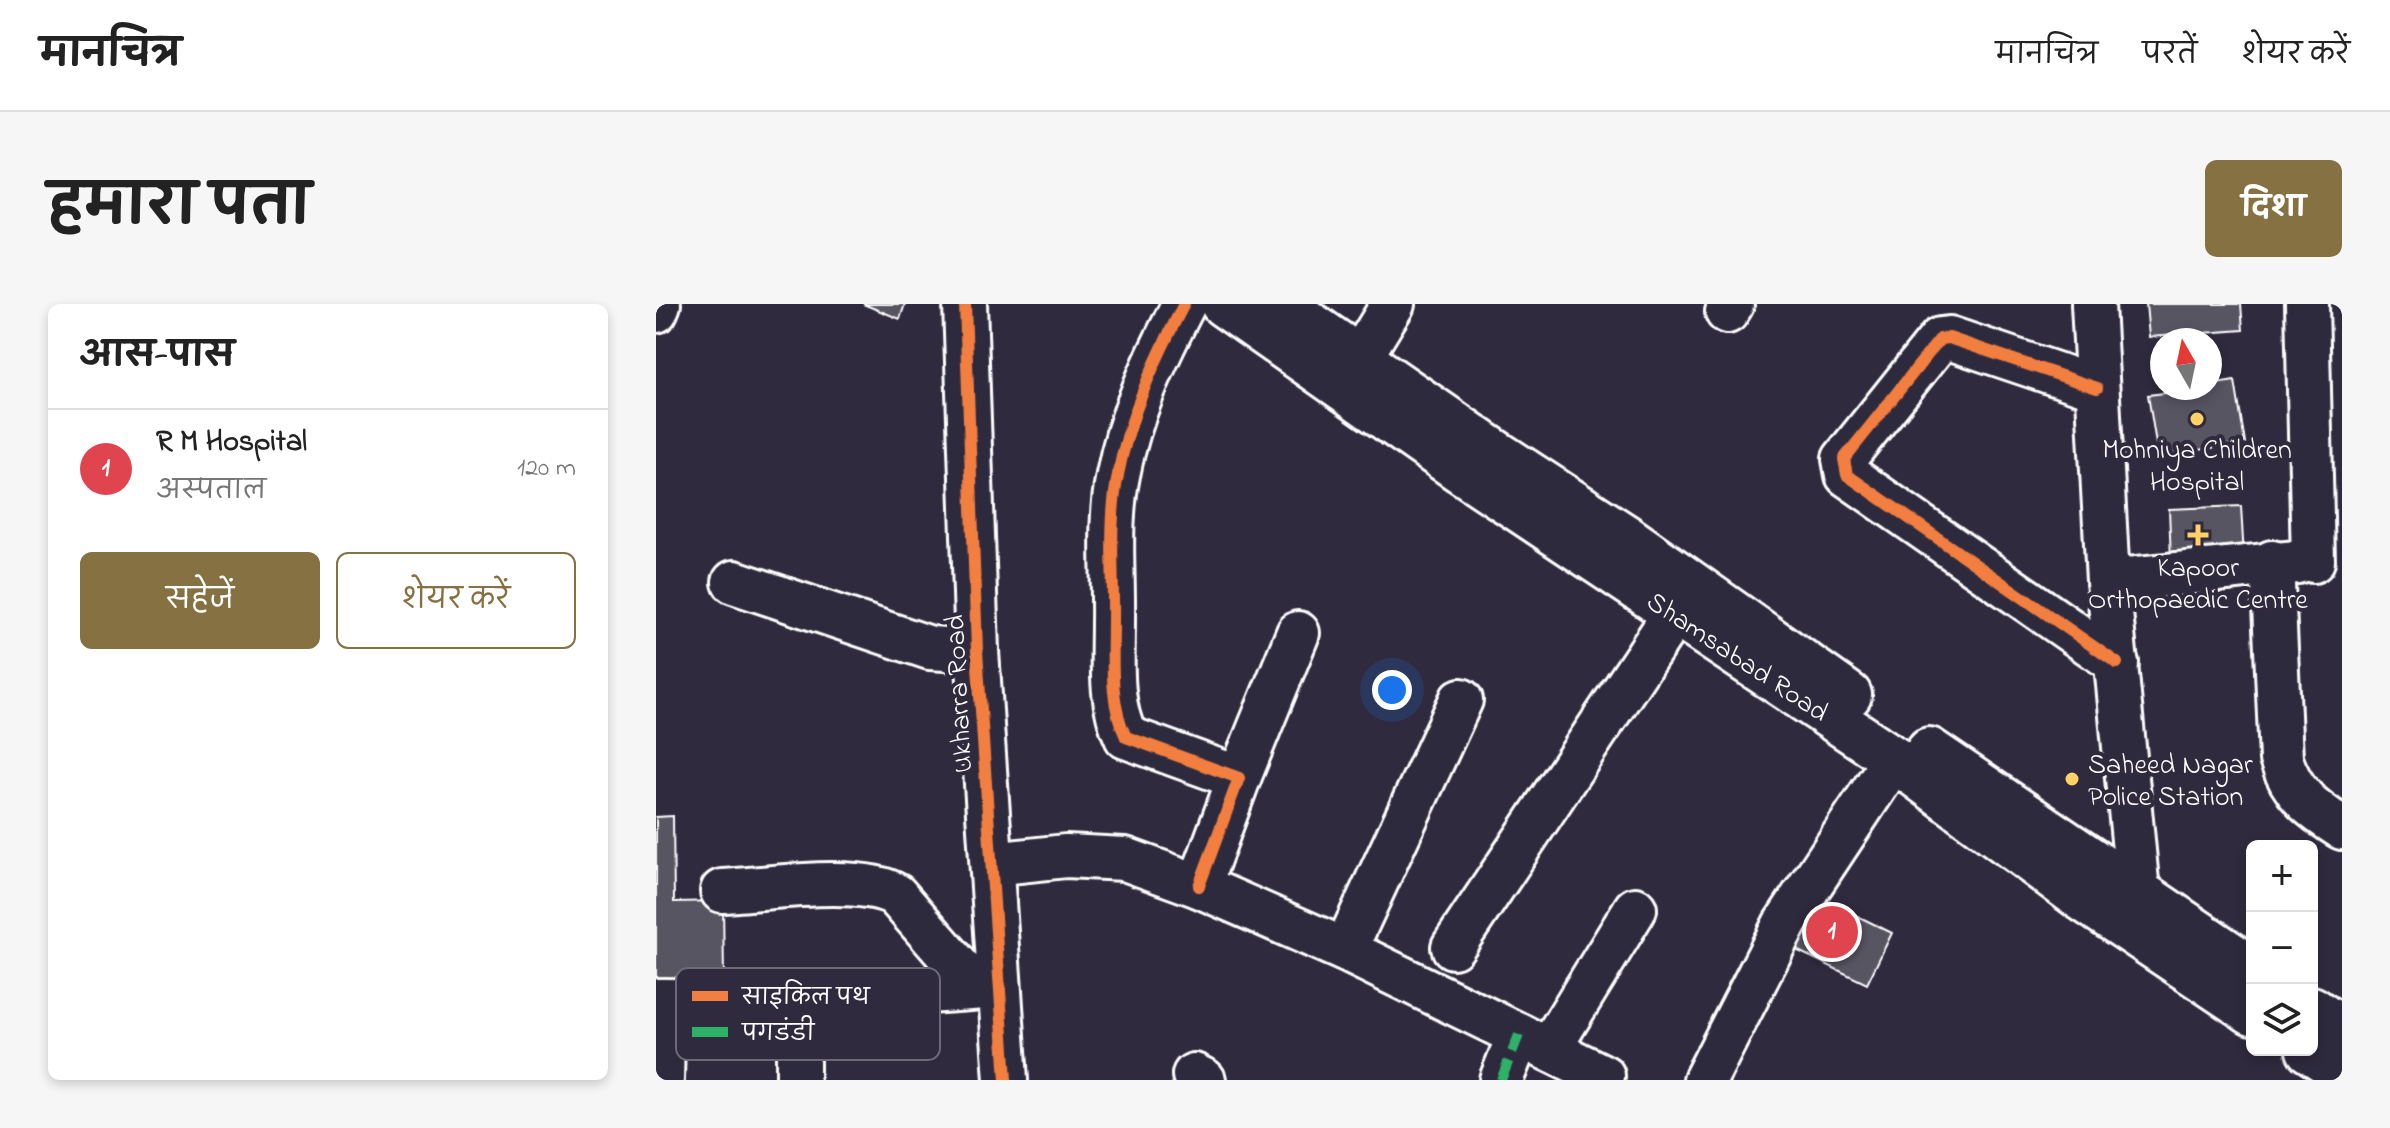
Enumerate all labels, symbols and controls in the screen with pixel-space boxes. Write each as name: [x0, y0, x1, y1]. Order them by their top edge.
text: मानचित्र: [40, 28, 181, 84]
text: मानचित्र: [1996, 36, 2098, 77]
text: परतें: [2142, 36, 2197, 77]
text: शेयर करें: [2241, 36, 2350, 77]
button: दिशा: [2205, 160, 2342, 257]
text: हमारा पता: [48, 169, 311, 250]
north arrow: [2150, 328, 2222, 400]
text: आस-पास: [80, 332, 234, 382]
marker: Mohniya Children Hospital: [2188, 410, 2206, 428]
text: R M Hospital: [156, 421, 307, 465]
place label: Mohniya Children Hospital: [2102, 431, 2292, 504]
text: 1: [102, 450, 110, 488]
text: 120 m: [517, 450, 576, 488]
text: अस्पताल: [156, 473, 266, 511]
marker: Kapoor Orthopaedic Centre: [2187, 524, 2209, 546]
place label: Kapoor Orthopaedic Centre: [2088, 549, 2308, 622]
button: सहेजें: [80, 552, 320, 649]
button: शेयर करें: [336, 552, 576, 649]
street label: Shamsabad Road: [1637, 583, 1836, 734]
street label: Ukharra Road: [936, 613, 985, 774]
your location: [1372, 670, 1412, 710]
place label: Saheed Nagar Police Station: [2088, 746, 2253, 819]
marker: Saheed Nagar Police Station: [2063, 770, 2081, 788]
map controls: [2246, 840, 2318, 1056]
button: +: [2246, 840, 2318, 912]
pin: 1: [1806, 902, 1858, 962]
button: −: [2246, 912, 2318, 984]
legend: [676, 968, 940, 1060]
text: साइकिल पथ: [741, 979, 871, 1015]
button: layers: [2246, 984, 2318, 1056]
text: पगडंडी: [741, 1015, 816, 1051]

